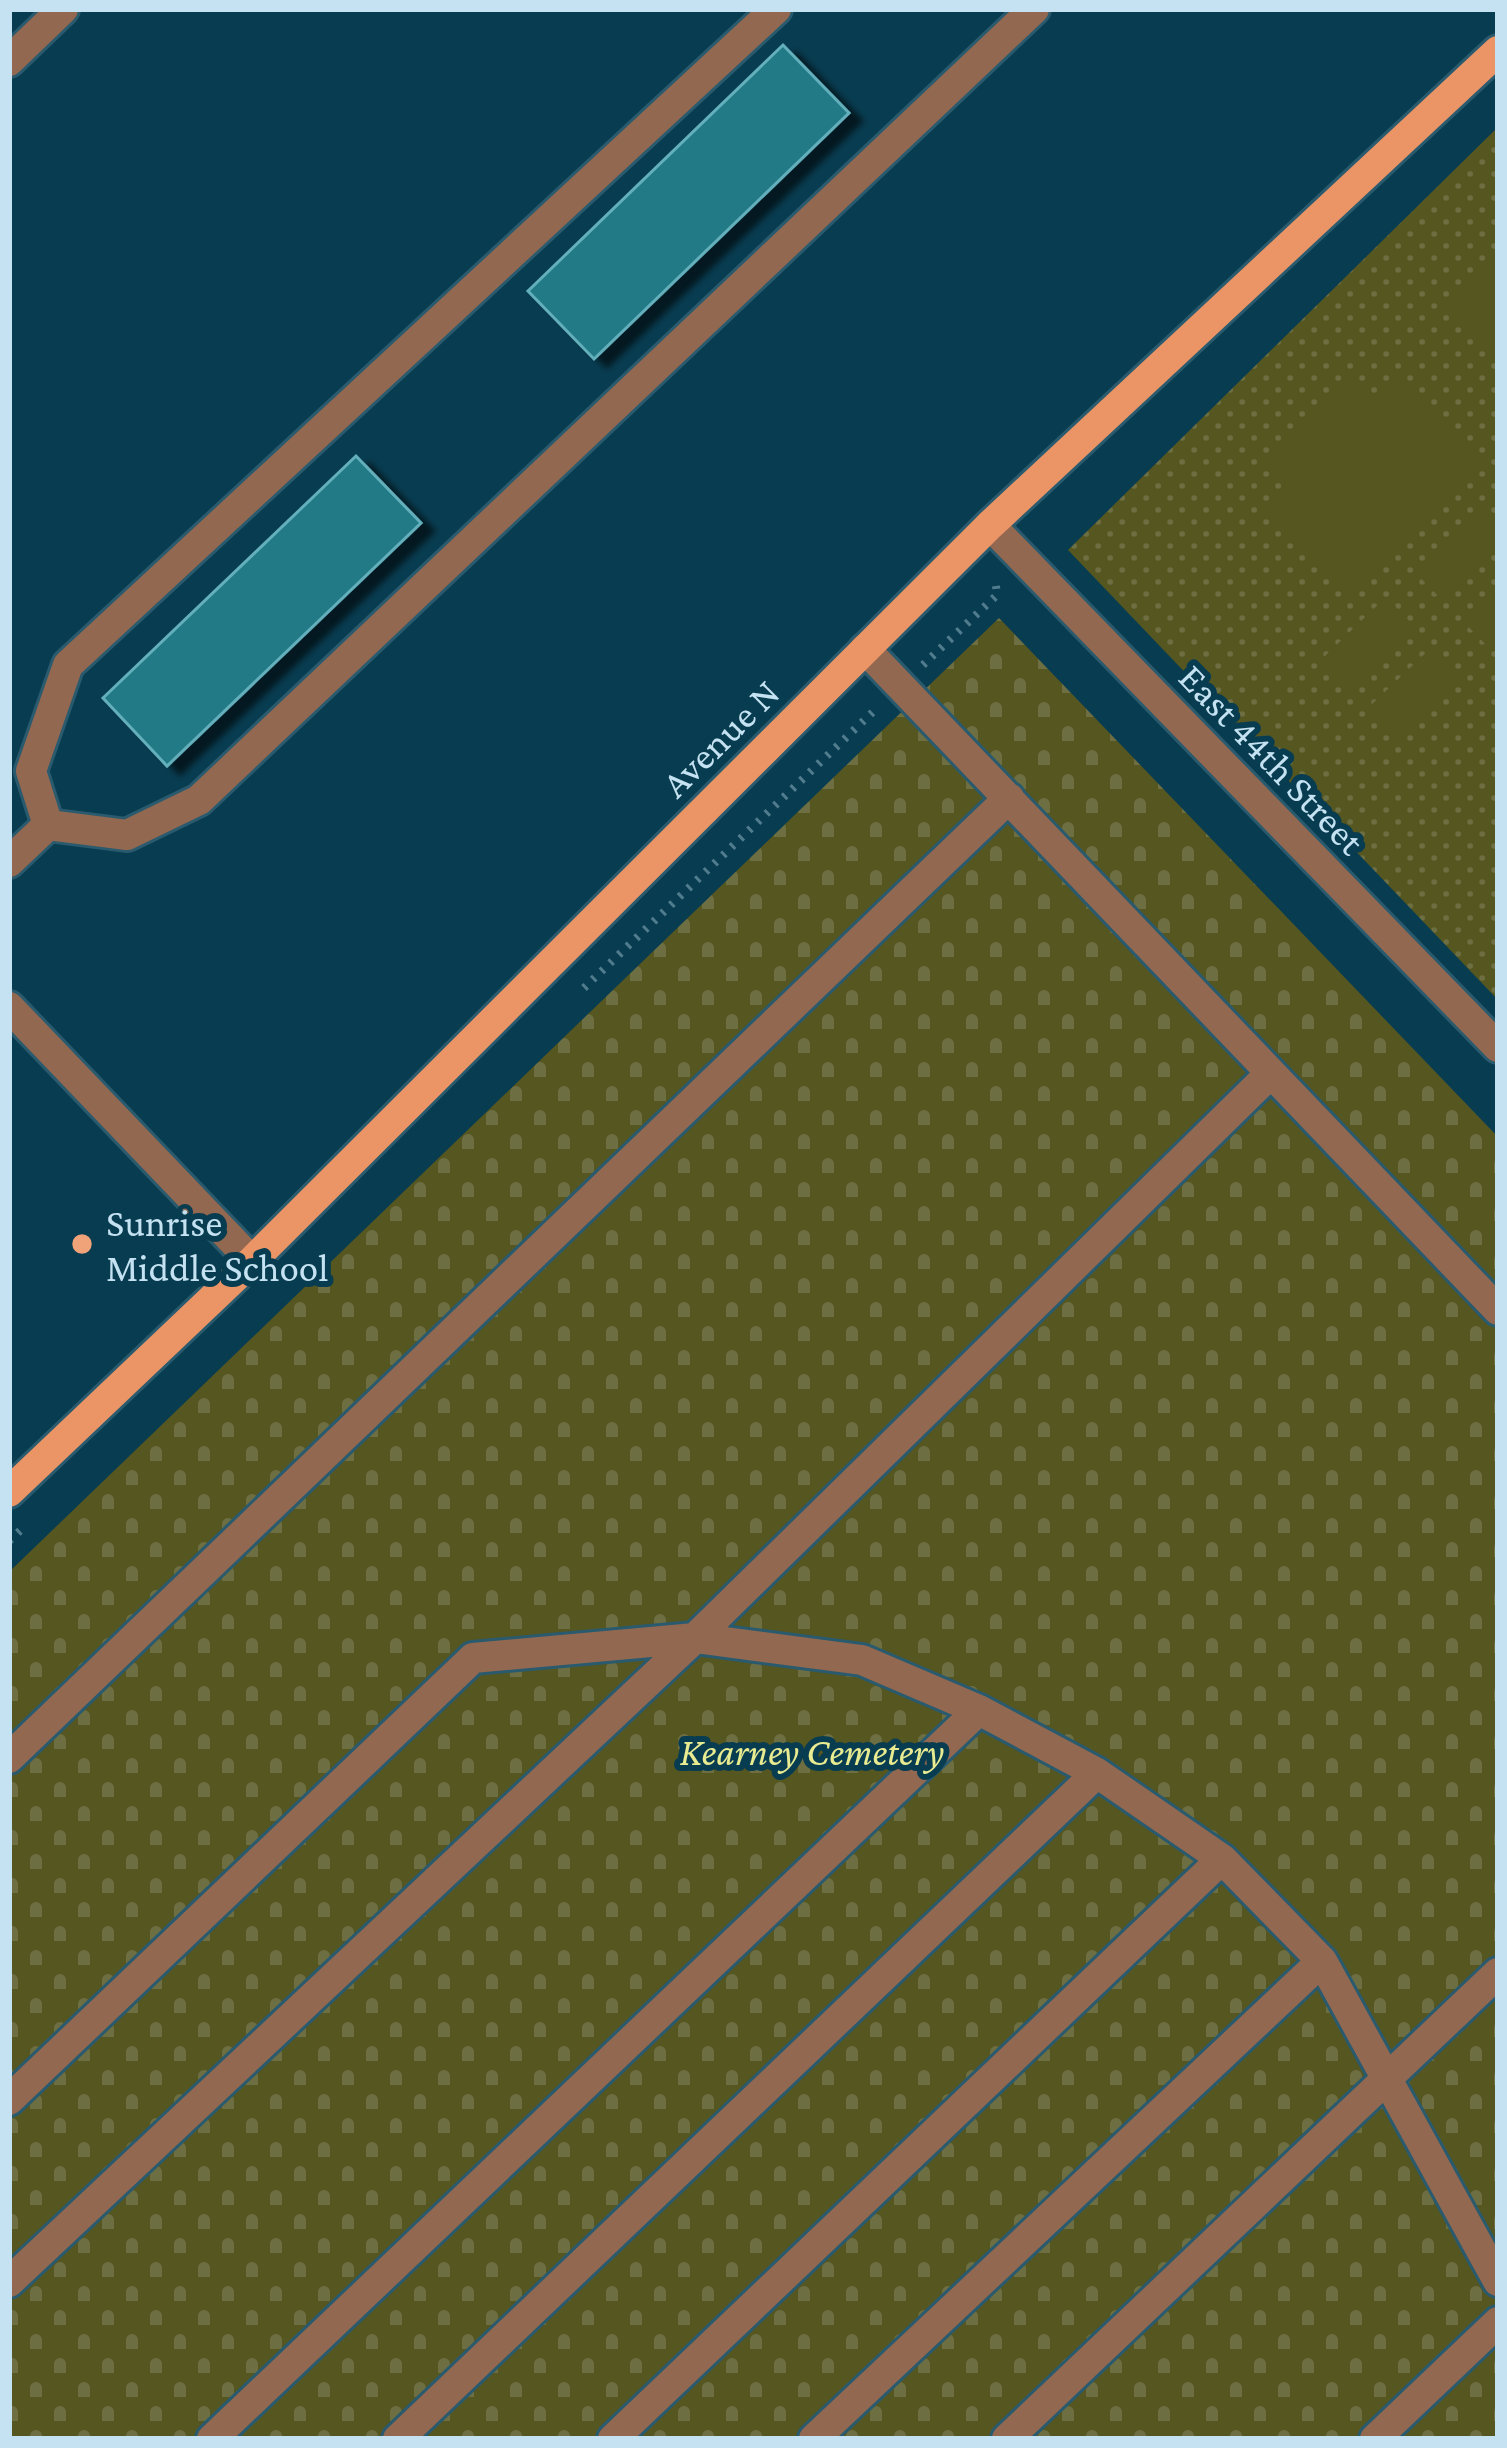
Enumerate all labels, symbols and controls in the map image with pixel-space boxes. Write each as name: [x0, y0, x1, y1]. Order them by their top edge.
street label: East 44th Street: [1171, 655, 1374, 864]
street label: Avenue N: [653, 671, 787, 805]
place label: Sunrise Middle School: [106, 1201, 328, 1289]
marker: Sunrise Middle School: [69, 1231, 95, 1257]
park label: Kearney Cemetery: [680, 1730, 944, 1774]

